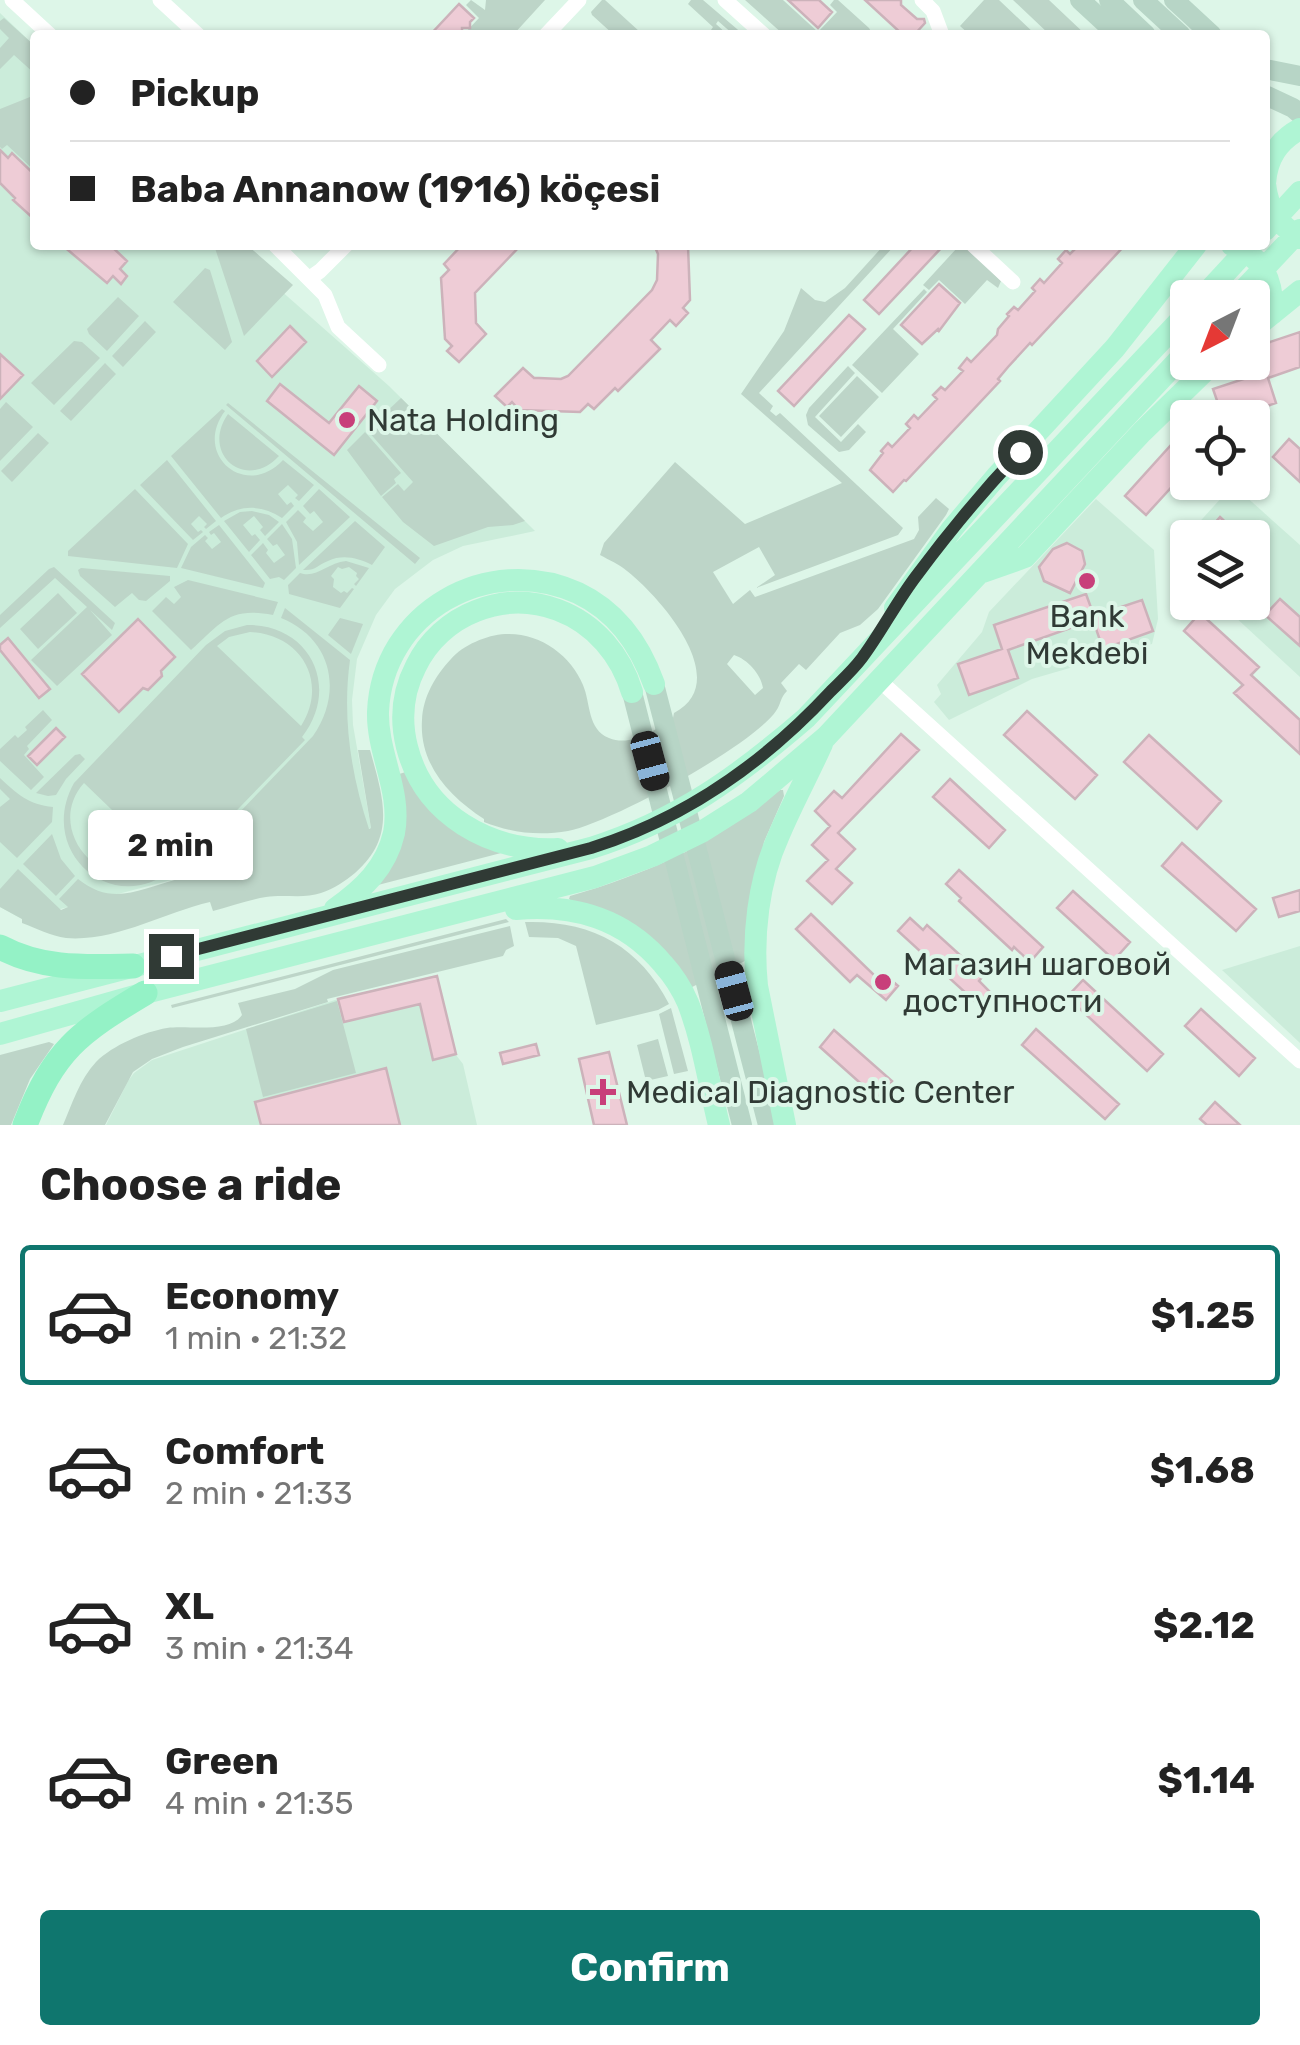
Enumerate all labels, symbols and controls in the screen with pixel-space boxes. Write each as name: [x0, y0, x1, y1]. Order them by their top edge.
text: Pickup: [130, 70, 259, 116]
text: Baba Annanow (1916) köçesi: [130, 166, 660, 212]
north arrow: [1170, 280, 1270, 380]
map controls: [1170, 280, 1270, 620]
button: locate: [1170, 400, 1270, 500]
place label: Nata Holding: [367, 401, 559, 439]
marker: Nata Holding: [336, 409, 358, 431]
route start: [998, 430, 1043, 475]
button: layers: [1170, 520, 1270, 620]
marker: Bank Mekdebi: [1076, 570, 1098, 592]
place label: Bank Mekdebi: [1026, 597, 1148, 672]
car: [628, 728, 672, 794]
callout: 2 min: [89, 811, 254, 881]
text: 2 min: [127, 826, 214, 864]
route end: [149, 934, 194, 979]
place label: Магазин шаговой доступности: [903, 945, 1171, 1020]
car: [712, 958, 756, 1024]
marker: Магазин шаговой доступности: [872, 971, 894, 993]
place label: Medical Diagnostic Center: [626, 1073, 1014, 1111]
marker: Medical Diagnostic Center: [590, 1079, 616, 1105]
text: Choose a ride: [40, 1158, 342, 1211]
icon: car: [45, 1270, 135, 1360]
text: Economy: [165, 1273, 339, 1319]
text: $1.25: [1151, 1292, 1255, 1338]
text: 1 min · 21:32: [165, 1319, 347, 1357]
icon: car: [45, 1425, 135, 1515]
text: Comfort: [165, 1428, 324, 1474]
text: $1.68: [1150, 1447, 1255, 1493]
text: 2 min · 21:33: [165, 1474, 353, 1512]
icon: car: [45, 1580, 135, 1670]
text: XL: [165, 1583, 214, 1629]
text: $2.12: [1153, 1602, 1255, 1648]
text: 3 min · 21:34: [165, 1629, 354, 1667]
icon: car: [45, 1735, 135, 1825]
text: Green: [165, 1738, 279, 1784]
text: $1.14: [1158, 1757, 1255, 1803]
text: 4 min · 21:35: [165, 1784, 353, 1822]
button: Confirm: [40, 1910, 1260, 2025]

